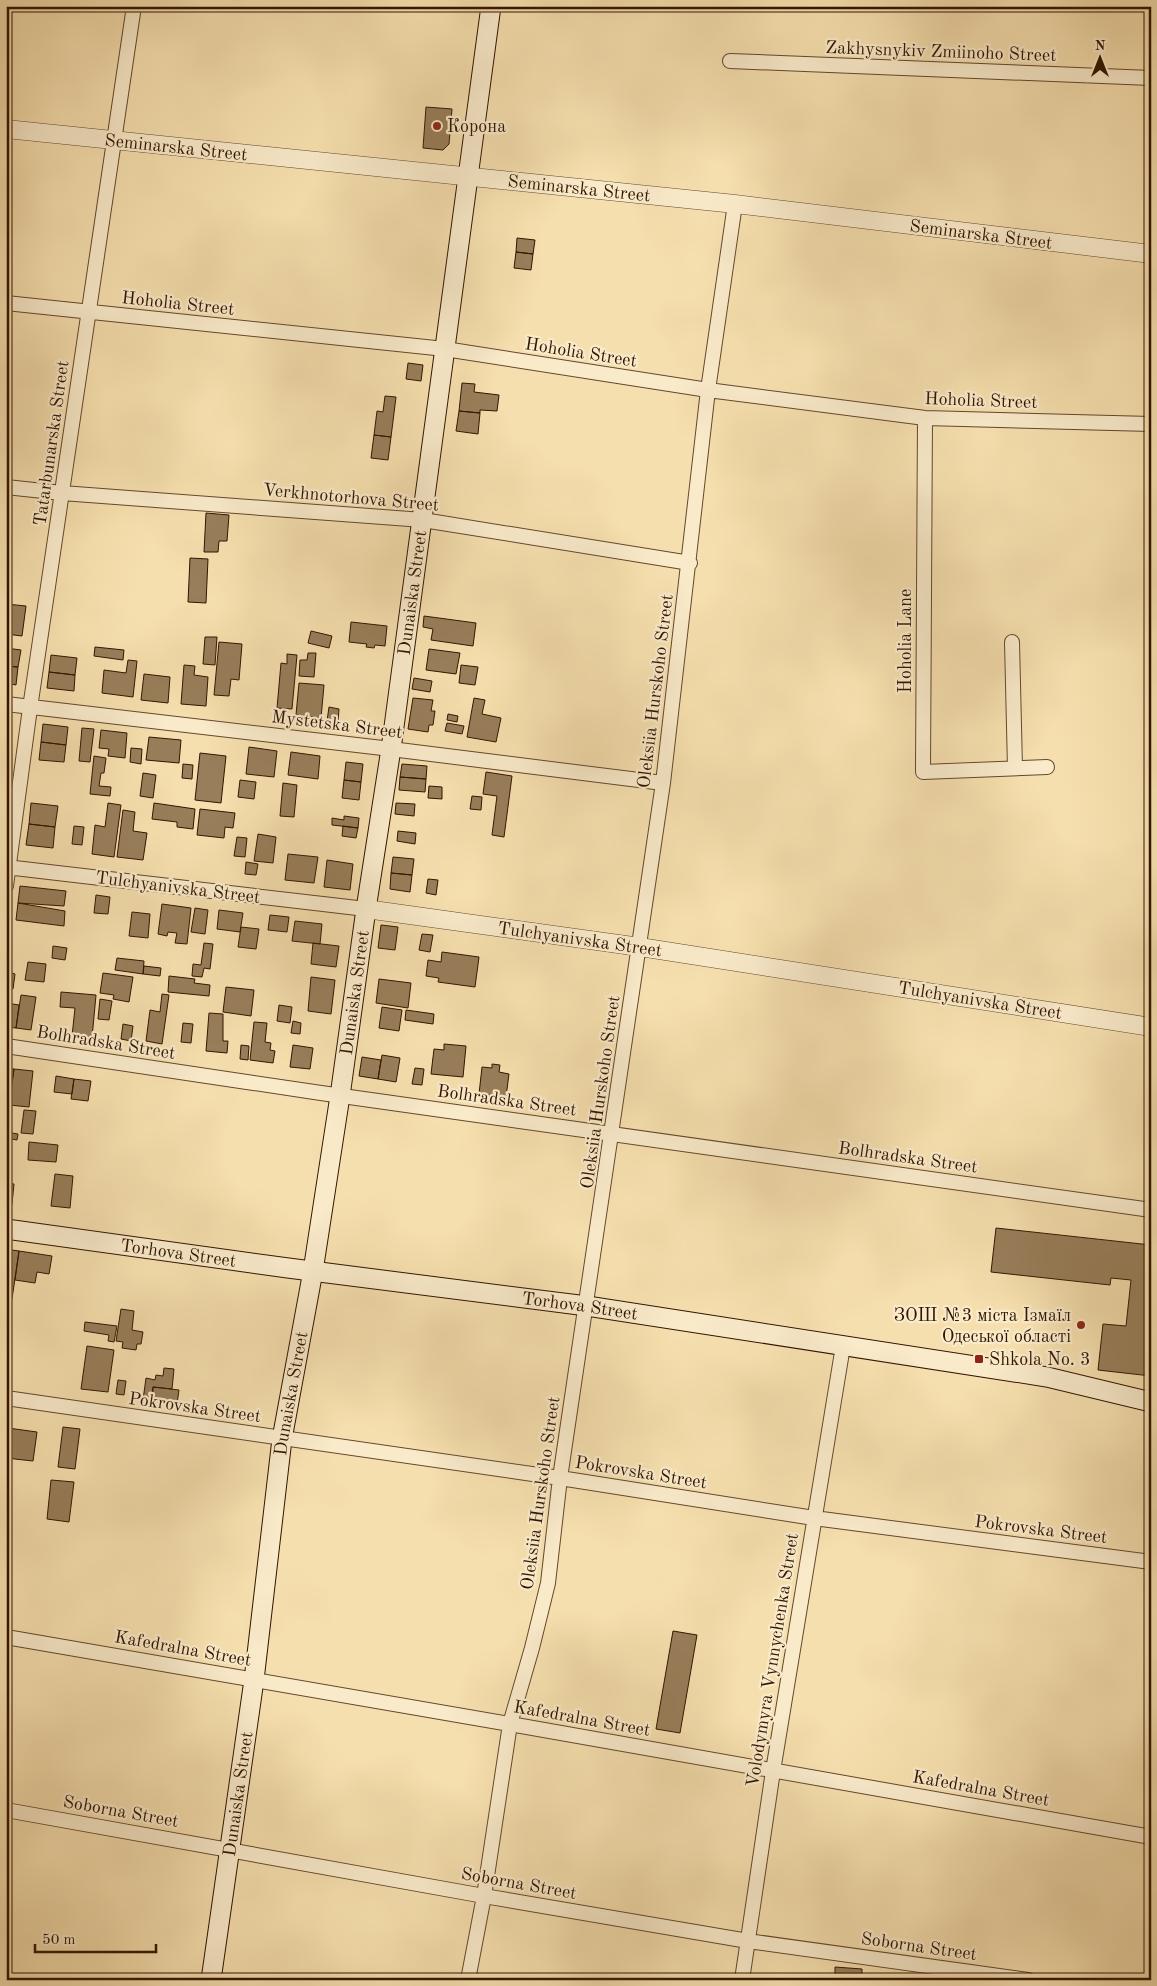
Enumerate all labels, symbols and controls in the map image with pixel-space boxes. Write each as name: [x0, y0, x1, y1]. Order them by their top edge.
north arrow: [1074, 32, 1124, 82]
street label: Zakhysnykiv Zmiinoho Street: [825, 39, 1057, 65]
text: N: [1095, 39, 1106, 53]
place label: Корона: [447, 118, 506, 136]
marker: Корона: [431, 120, 443, 132]
street label: Seminarska Street: [104, 132, 248, 164]
street label: Seminarska Street: [507, 173, 651, 205]
street label: Seminarska Street: [909, 217, 1053, 253]
street label: Hoholia Street: [121, 289, 235, 319]
street label: Hoholia Street: [524, 335, 638, 371]
street label: Tatarbunarska Street: [31, 359, 73, 527]
street label: Hoholia Street: [924, 390, 1038, 412]
street label: Verkhnotorhova Street: [262, 481, 440, 515]
street label: Dunaiska Street: [396, 529, 430, 657]
street label: Hoholia Lane: [897, 589, 915, 693]
street label: Oleksiia Hurskoho Street: [635, 593, 677, 789]
street label: Mystetska Street: [270, 708, 404, 742]
street label: Tulchyanivska Street: [95, 869, 261, 907]
street label: Tulchyanivska Street: [497, 920, 663, 960]
street label: Dunaiska Street: [338, 929, 373, 1056]
street label: Tulchyanivska Street: [897, 979, 1063, 1023]
street label: Oleksiia Hurskoho Street: [578, 994, 623, 1190]
street label: Bolhradska Street: [35, 1023, 177, 1063]
street label: Bolhradska Street: [436, 1082, 578, 1120]
street label: Bolhradska Street: [837, 1139, 979, 1177]
street label: Torhova Street: [119, 1237, 237, 1271]
street label: Torhova Street: [521, 1290, 639, 1324]
place label: ЗОШ №3 міста Ізмаїл Одеської області: [894, 1307, 1071, 1346]
marker: ЗОШ №3 міста Ізмаїл Одеської області: [1075, 1319, 1087, 1331]
street label: Dunaiska Street: [272, 1330, 312, 1457]
place label: Shkola No. 3: [989, 1351, 1090, 1369]
marker: Shkola No. 3: [973, 1353, 985, 1365]
street label: Pokrovska Street: [128, 1390, 262, 1426]
street label: Oleksiia Hurskoho Street: [518, 1395, 563, 1591]
street label: Pokrovska Street: [574, 1454, 708, 1492]
street label: Pokrovska Street: [974, 1513, 1108, 1547]
street label: Volodymyra Vynnychenka Street: [744, 1532, 802, 1789]
street label: Kafedralna Street: [113, 1628, 253, 1670]
street label: Kafedralna Street: [512, 1698, 652, 1740]
street label: Dunaiska Street: [221, 1730, 257, 1858]
street label: Kafedralna Street: [911, 1768, 1051, 1810]
street label: Soborna Street: [62, 1793, 180, 1831]
street label: Soborna Street: [460, 1865, 578, 1903]
scale bar: [35, 1921, 156, 1953]
street label: Soborna Street: [860, 1930, 978, 1964]
text: 50 m: [42, 1933, 76, 1948]

